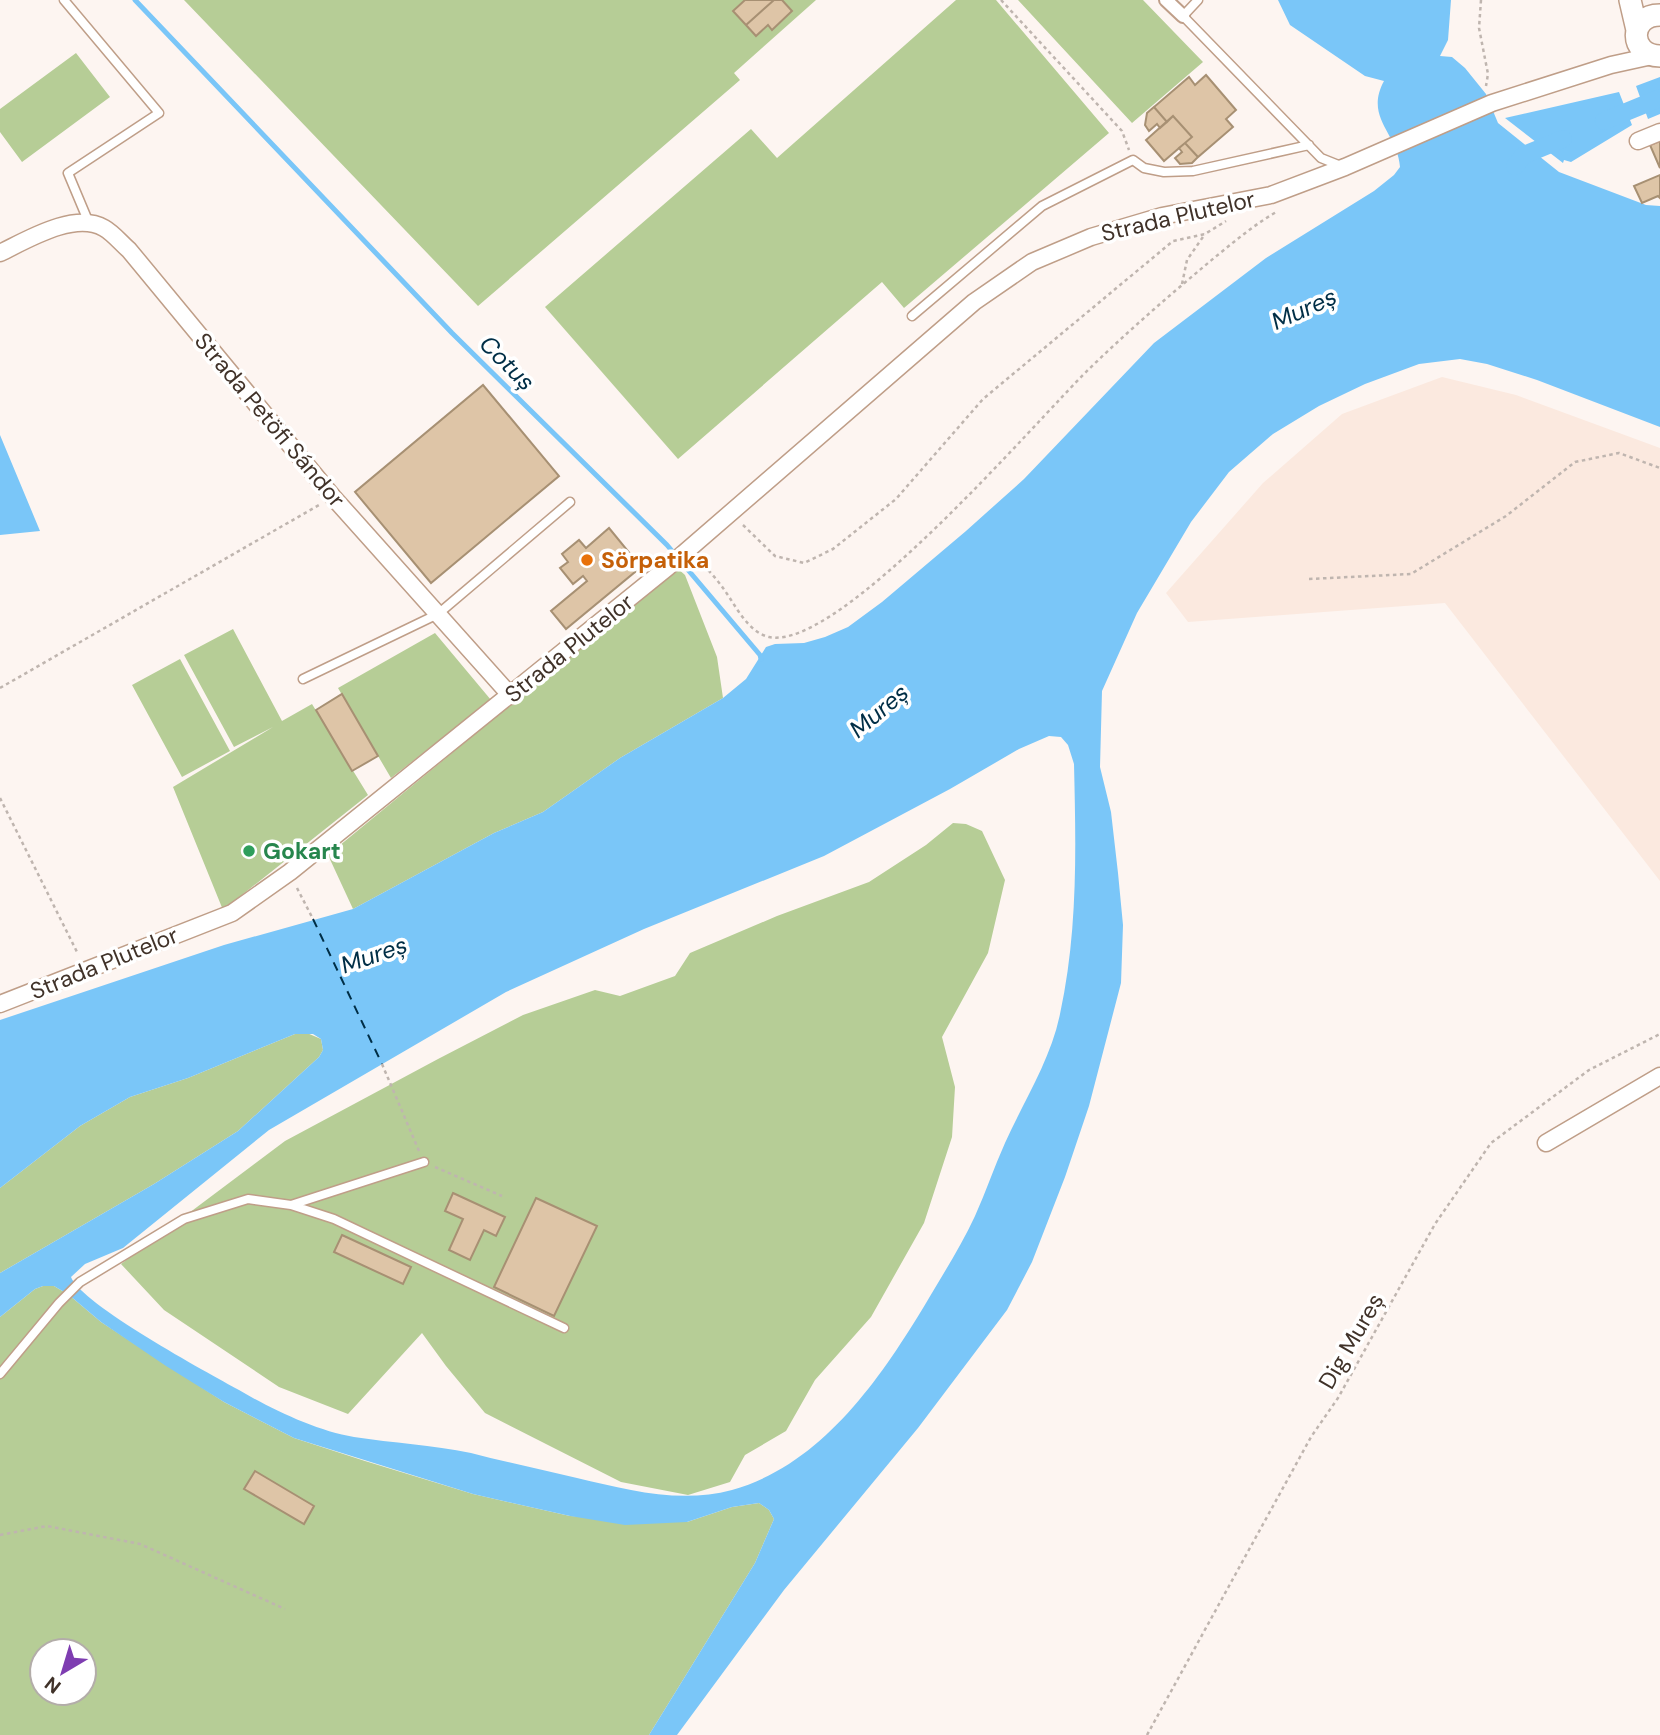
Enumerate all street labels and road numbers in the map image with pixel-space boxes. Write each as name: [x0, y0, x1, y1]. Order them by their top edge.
street label: Strada Plutelor: [1098, 184, 1258, 248]
street label: Strada Petöfi Sándor: [188, 327, 352, 513]
street label: Strada Plutelor: [499, 587, 639, 709]
street label: Strada Plutelor: [26, 920, 182, 1006]
street label: Dig Mureș: [1312, 1288, 1390, 1394]

